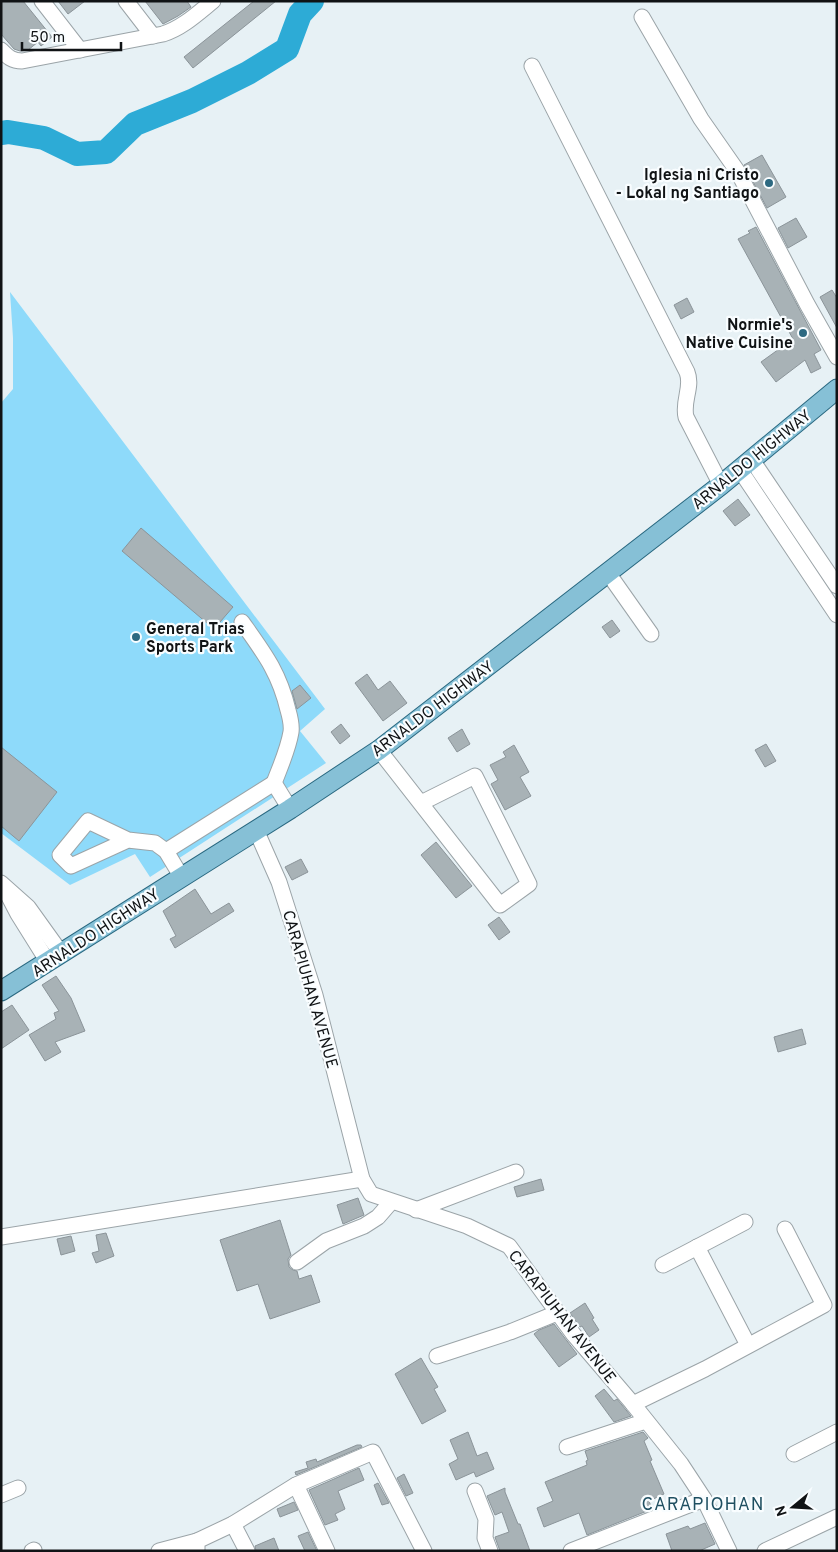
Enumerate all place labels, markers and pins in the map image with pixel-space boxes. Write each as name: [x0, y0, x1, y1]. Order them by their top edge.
place label: Iglesia ni Cristo - Lokal ng Santiago: [615, 166, 759, 204]
marker: Iglesia ni Cristo - Lokal ng Santiago: [763, 177, 775, 189]
place label: Normie's Native Cuisine: [686, 316, 793, 354]
marker: Normie's Native Cuisine: [797, 327, 809, 339]
place label: General Trias Sports Park: [146, 620, 245, 658]
marker: General Trias Sports Park: [130, 631, 142, 643]

